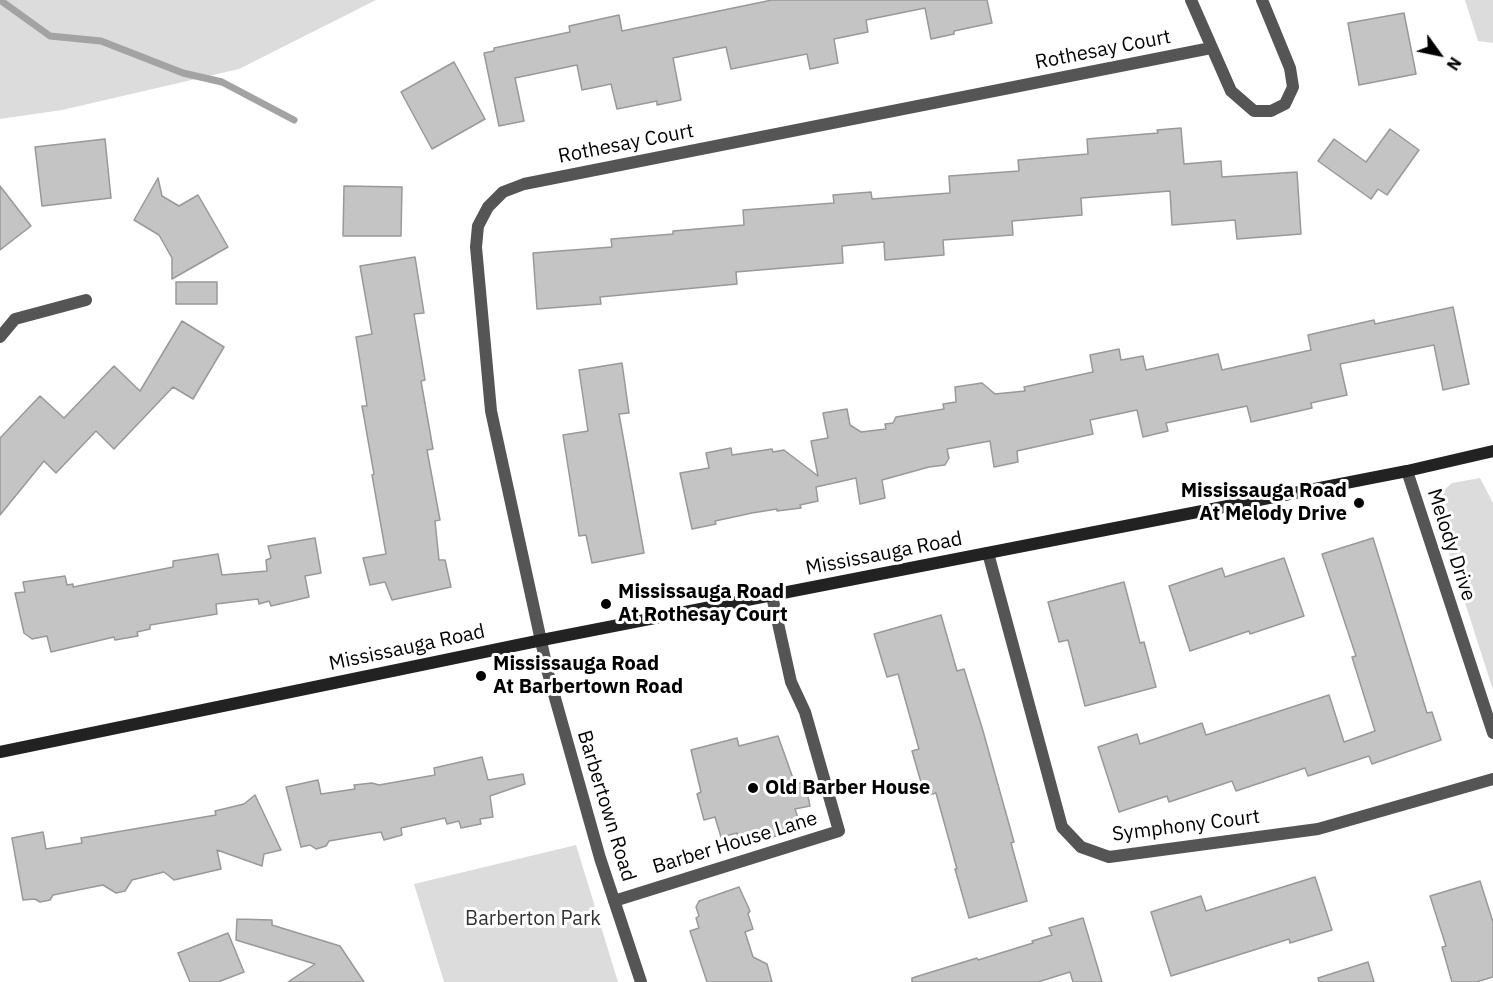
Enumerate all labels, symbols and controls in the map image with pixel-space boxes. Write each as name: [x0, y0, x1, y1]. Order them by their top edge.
north arrow: [1409, 24, 1469, 84]
street label: Rothesay Court: [1033, 25, 1173, 75]
text: N: [1443, 53, 1466, 74]
street label: Rothesay Court: [556, 119, 696, 169]
place label: Mississauga Road At Melody Drive: [1181, 479, 1347, 526]
street label: Melody Drive: [1422, 486, 1480, 604]
marker: Mississauga Road At Melody Drive: [1352, 496, 1366, 510]
street label: Mississauga Road: [804, 527, 964, 581]
place label: Mississauga Road At Rothesay Court: [618, 580, 788, 627]
marker: Mississauga Road At Rothesay Court: [599, 597, 613, 611]
street label: Mississauga Road: [327, 620, 487, 676]
place label: Mississauga Road At Barbertown Road: [493, 652, 683, 699]
marker: Mississauga Road At Barbertown Road: [474, 669, 488, 683]
street label: Barbertown Road: [572, 728, 640, 884]
place label: Old Barber House: [765, 776, 930, 800]
marker: Old Barber House: [746, 781, 760, 795]
street label: Symphony Court: [1111, 805, 1261, 847]
street label: Barber House Lane: [650, 807, 820, 879]
park label: Barberton Park: [465, 907, 601, 931]

